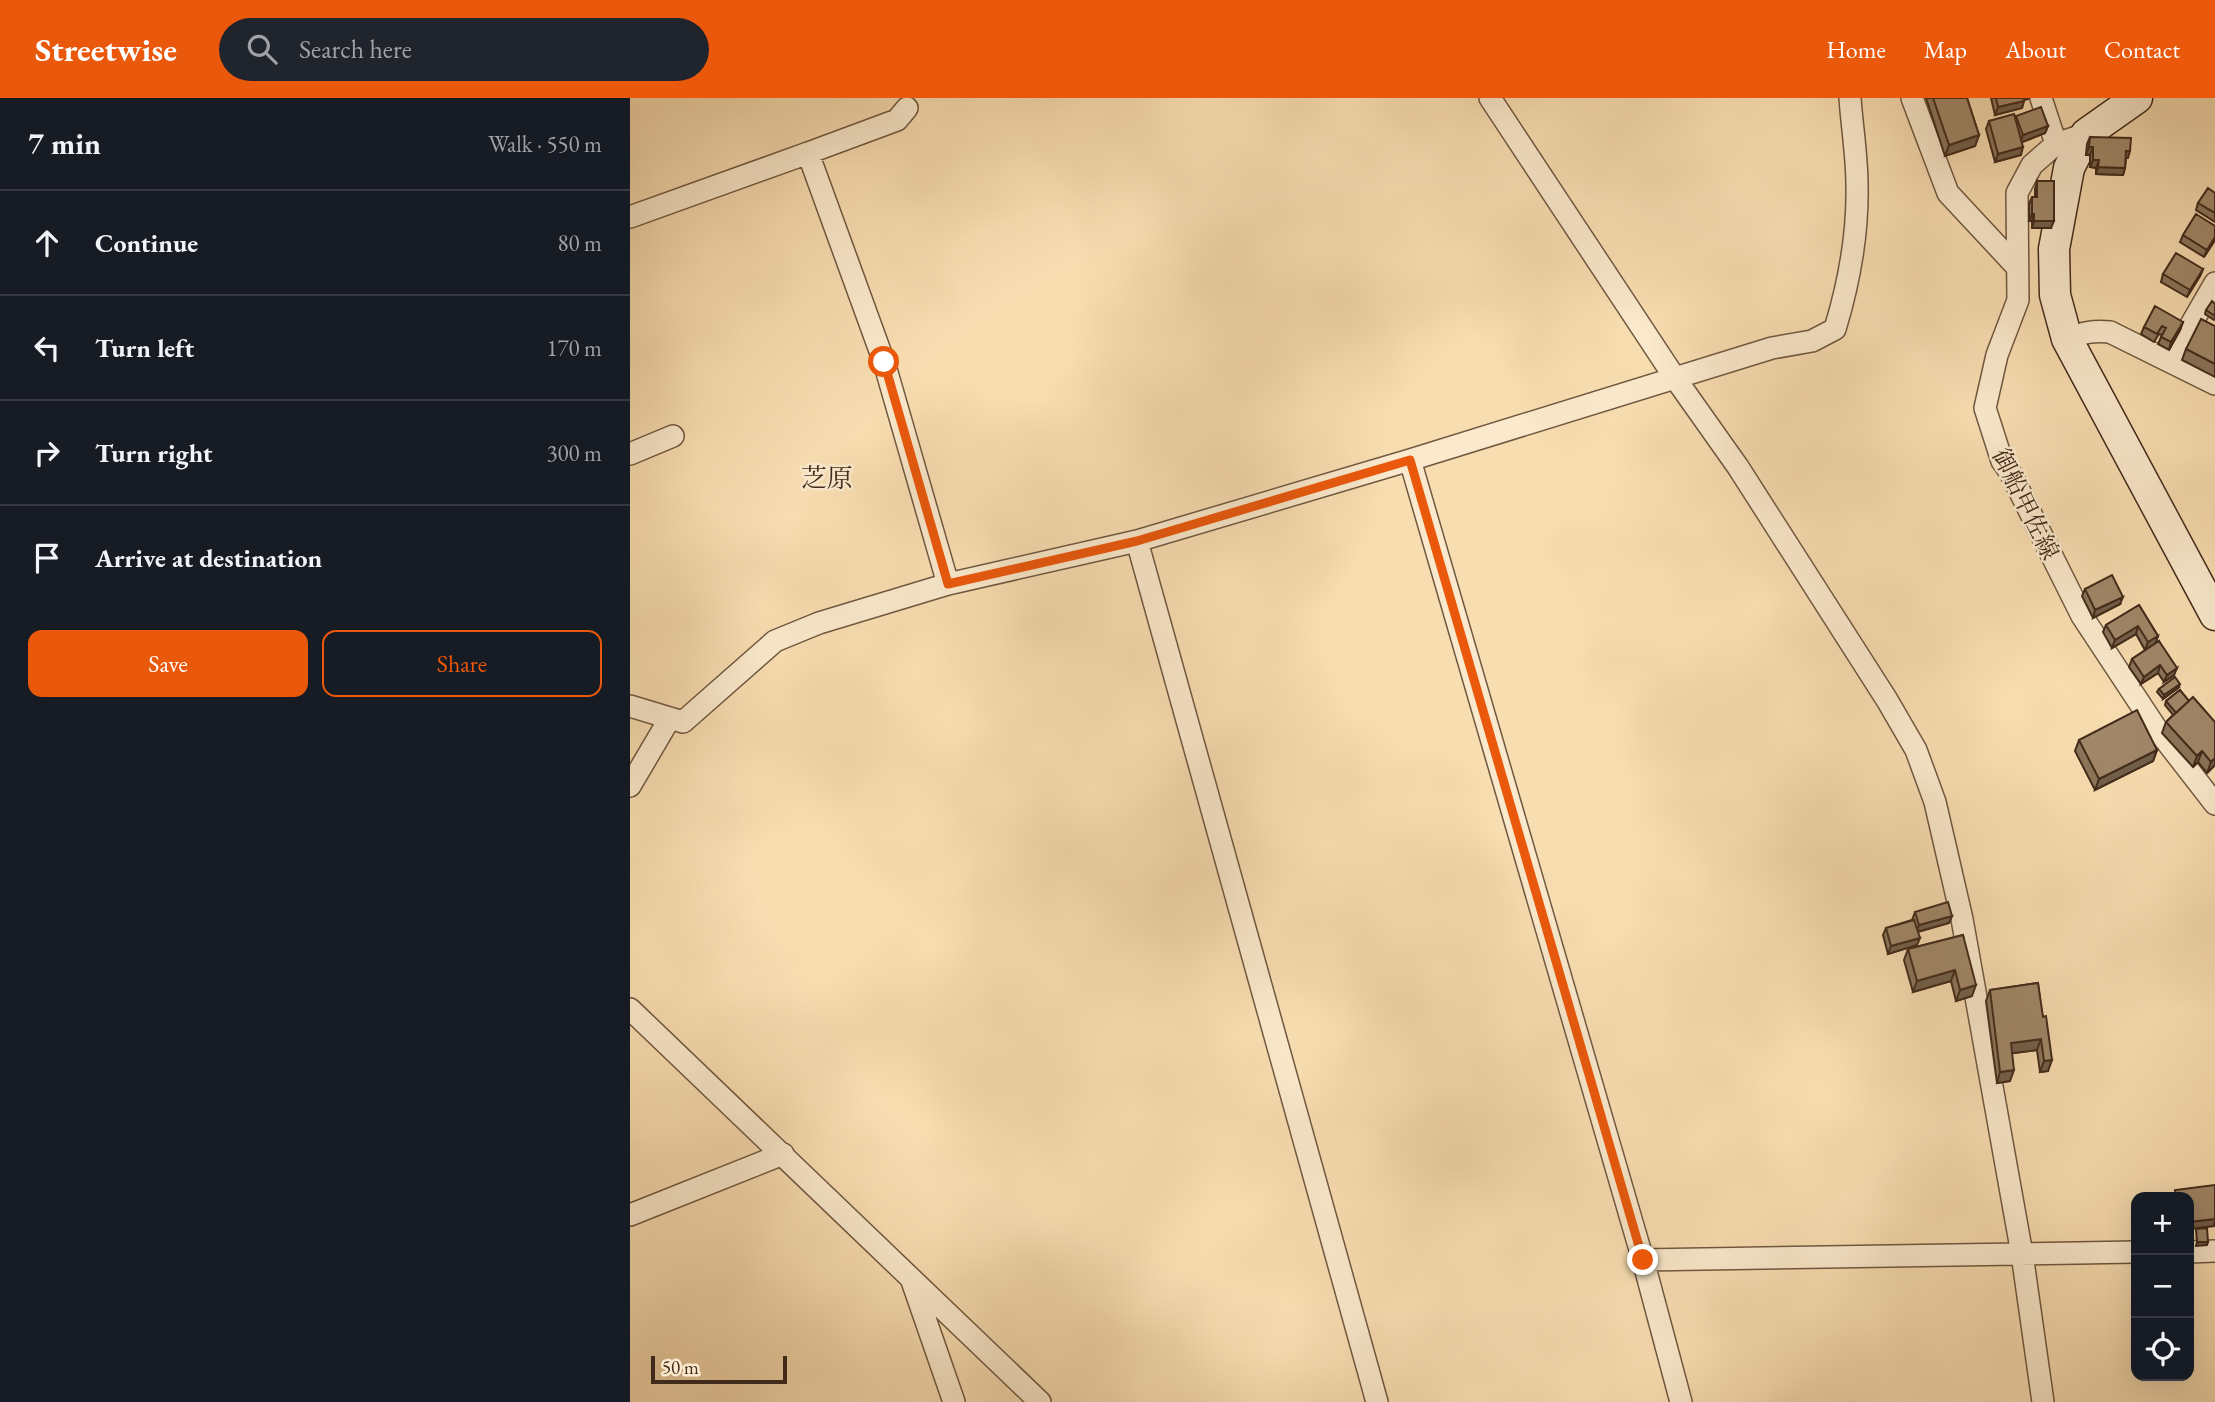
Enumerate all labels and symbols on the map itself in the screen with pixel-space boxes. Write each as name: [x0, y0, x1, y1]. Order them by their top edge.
route start: [868, 346, 899, 377]
street label: 御船甲佐線: [1986, 443, 2066, 565]
district label: 芝原: [801, 461, 853, 495]
route end: [1627, 1244, 1658, 1275]
scale bar: [651, 1353, 788, 1385]

